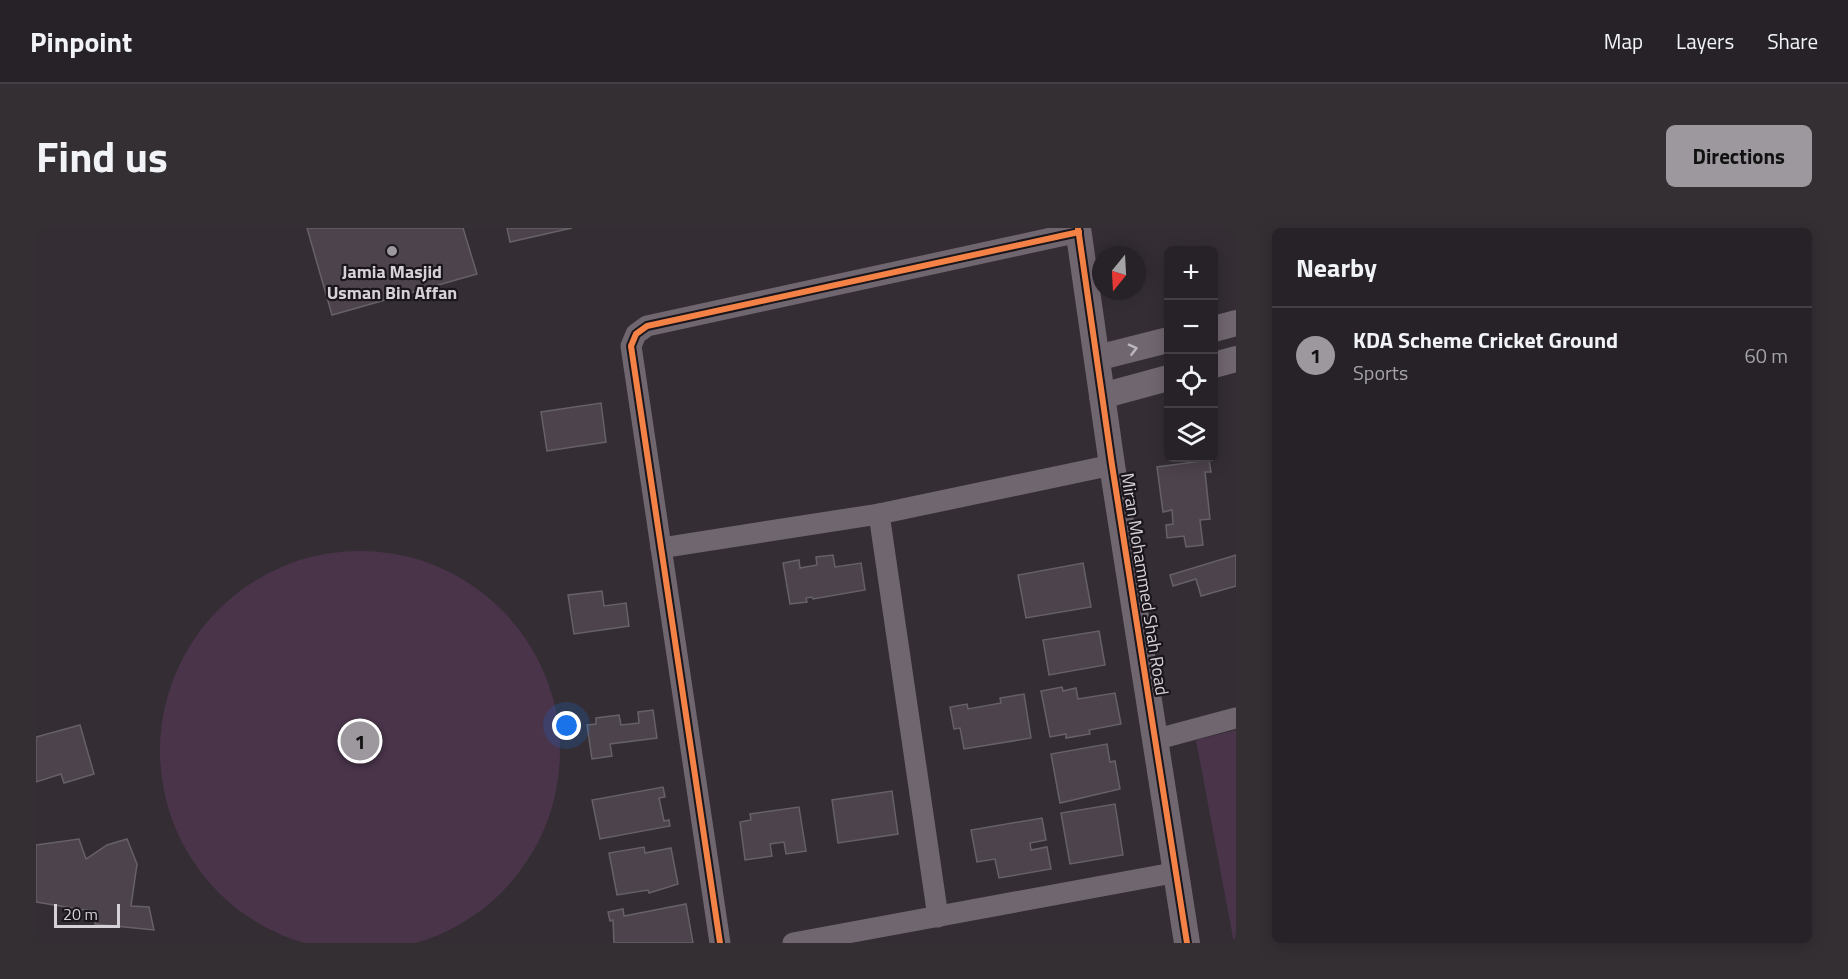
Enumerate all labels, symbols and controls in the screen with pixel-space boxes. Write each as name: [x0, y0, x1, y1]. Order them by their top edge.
text: Pinpoint: [30, 20, 132, 63]
text: Map: [1604, 25, 1643, 57]
text: Layers: [1676, 25, 1734, 57]
text: Share: [1767, 25, 1818, 57]
text: Find us: [36, 124, 168, 188]
button: Directions: [1666, 125, 1812, 187]
marker: Jamia Masjid Usman Bin Affan: [385, 244, 399, 258]
north arrow: [1092, 246, 1146, 300]
map controls: [1164, 246, 1218, 462]
button: +: [1164, 246, 1218, 300]
text: Nearby: [1296, 248, 1377, 287]
place label: Jamia Masjid Usman Bin Affan: [327, 258, 457, 306]
button: −: [1164, 300, 1218, 354]
text: KDA Scheme Cricket Ground: [1353, 323, 1618, 357]
text: 1: [1310, 340, 1321, 371]
text: 60 m: [1744, 340, 1788, 371]
one-way arrow: [1128, 343, 1138, 356]
button: locate: [1164, 354, 1218, 408]
text: Sports: [1353, 357, 1408, 388]
button: layers: [1164, 408, 1218, 462]
street label: Miran Mohammed Shah Road: [1114, 471, 1176, 697]
your location: [552, 711, 581, 740]
pin: 1: [340, 718, 380, 764]
scale bar: [54, 901, 120, 928]
text: 20 m: [63, 902, 98, 926]

